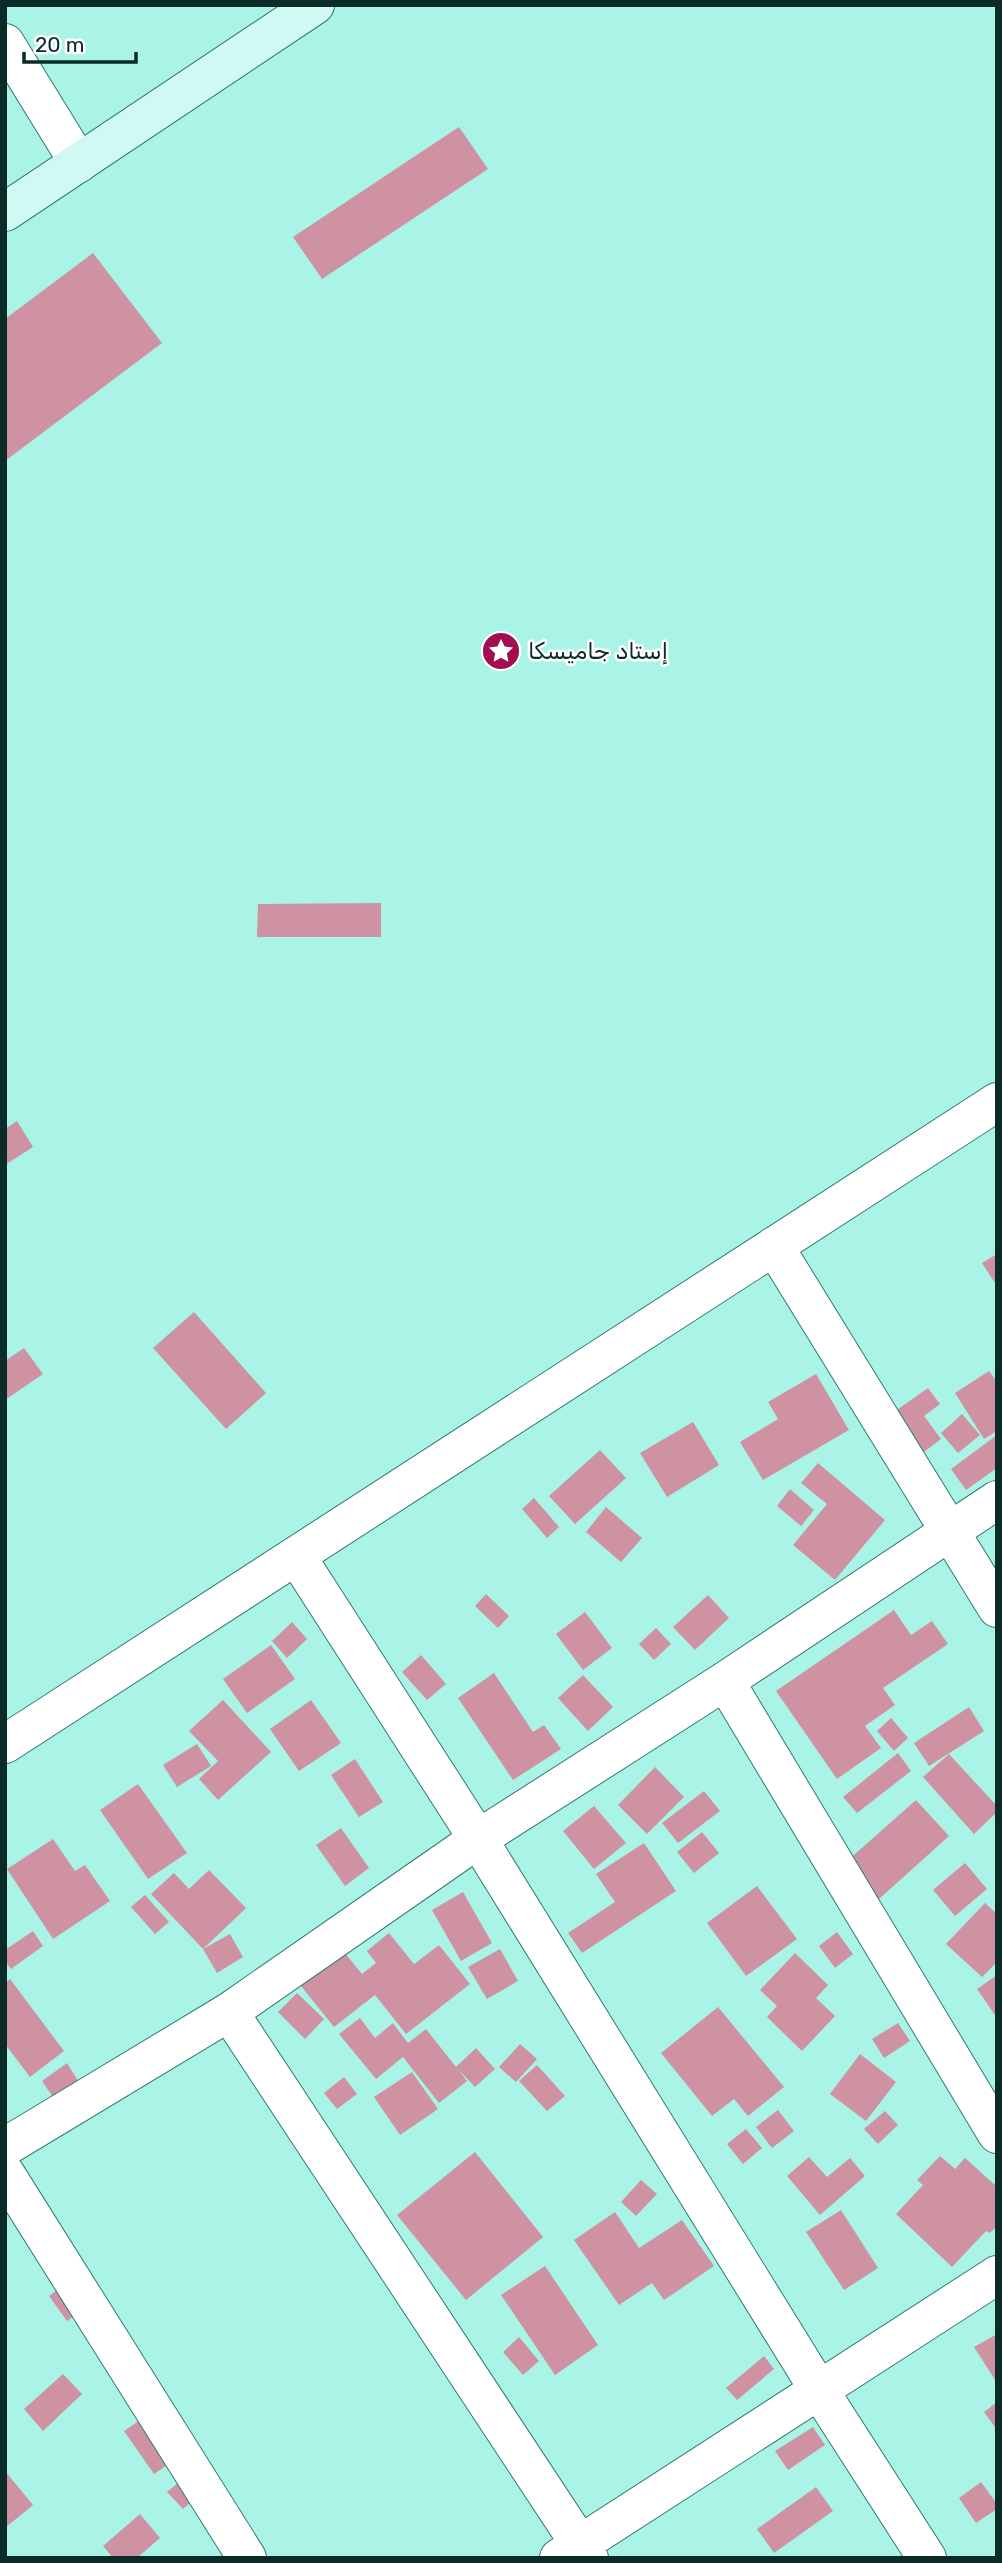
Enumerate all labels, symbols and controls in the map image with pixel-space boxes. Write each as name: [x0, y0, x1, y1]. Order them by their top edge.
scale bar: [24, 21, 136, 65]
text: 20 m: [35, 32, 84, 57]
place icon: إستاد جاميسكا: [480, 630, 522, 672]
place label: إستاد جاميسكا: [528, 637, 668, 665]

